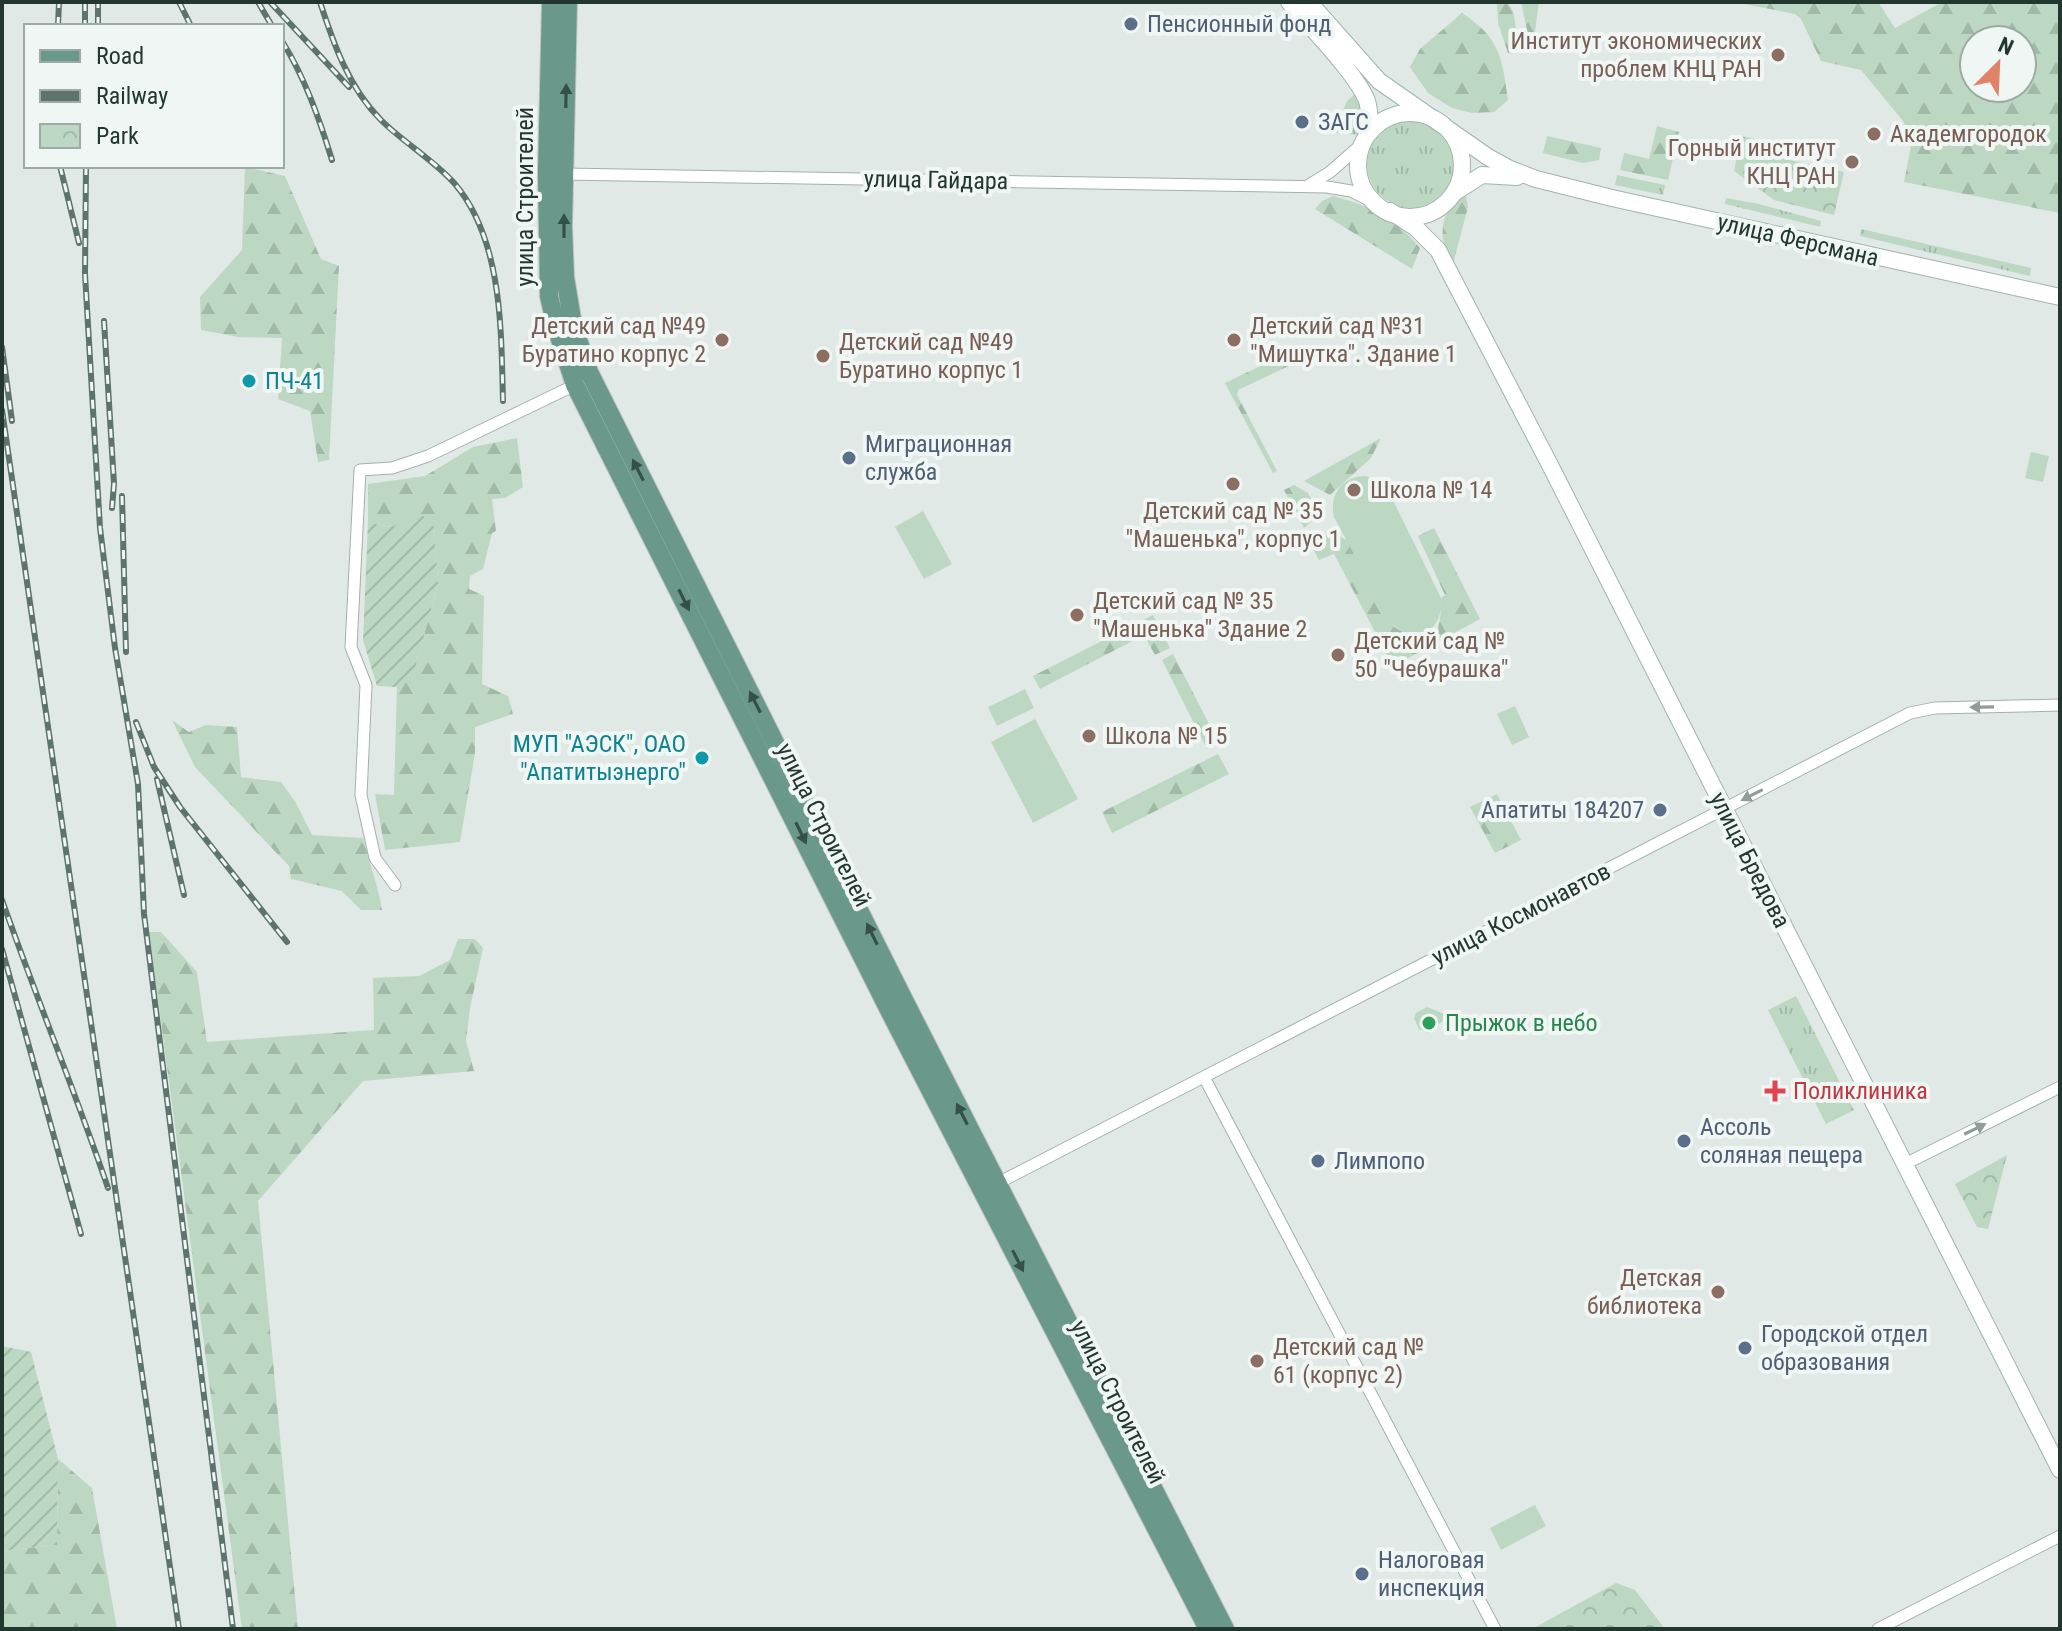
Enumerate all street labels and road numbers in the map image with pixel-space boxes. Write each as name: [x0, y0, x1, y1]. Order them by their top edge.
street label: улица Строителей: [511, 107, 539, 287]
street label: улица Гайдара: [864, 165, 1008, 195]
street label: улица Ферсмана: [1715, 208, 1881, 272]
street label: улица Строителей: [771, 739, 877, 911]
street label: улица Бредова: [1704, 788, 1796, 932]
street label: улица Космонавтов: [1427, 857, 1615, 971]
street label: улица Строителей: [1065, 1316, 1171, 1488]

